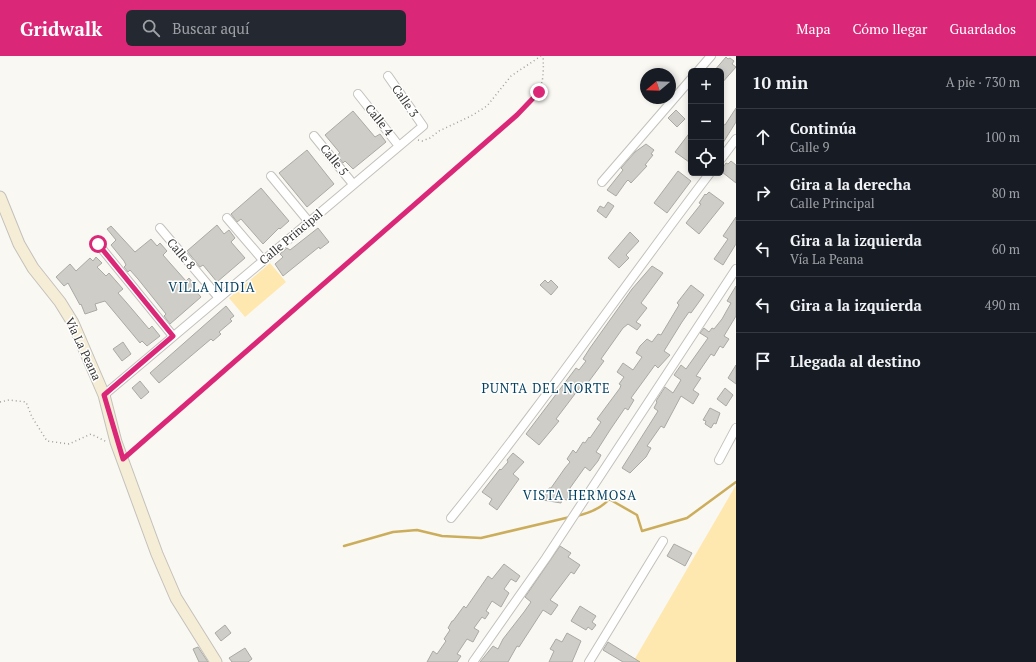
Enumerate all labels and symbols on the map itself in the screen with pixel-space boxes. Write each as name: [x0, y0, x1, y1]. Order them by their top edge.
north arrow: [640, 68, 676, 104]
street label: Calle 3: [389, 82, 422, 120]
route end: [530, 83, 548, 101]
street label: Calle 4: [362, 101, 397, 139]
street label: Calle 5: [317, 141, 352, 179]
street label: Calle Principal: [256, 206, 326, 267]
route start: [89, 235, 107, 253]
street label: Calle 8: [164, 235, 199, 272]
district label: VILLA NIDIA: [168, 278, 256, 296]
street label: Vía La Peana: [62, 315, 105, 383]
district label: PUNTA DEL NORTE: [481, 379, 611, 397]
district label: VISTA HERMOSA: [523, 486, 637, 504]

